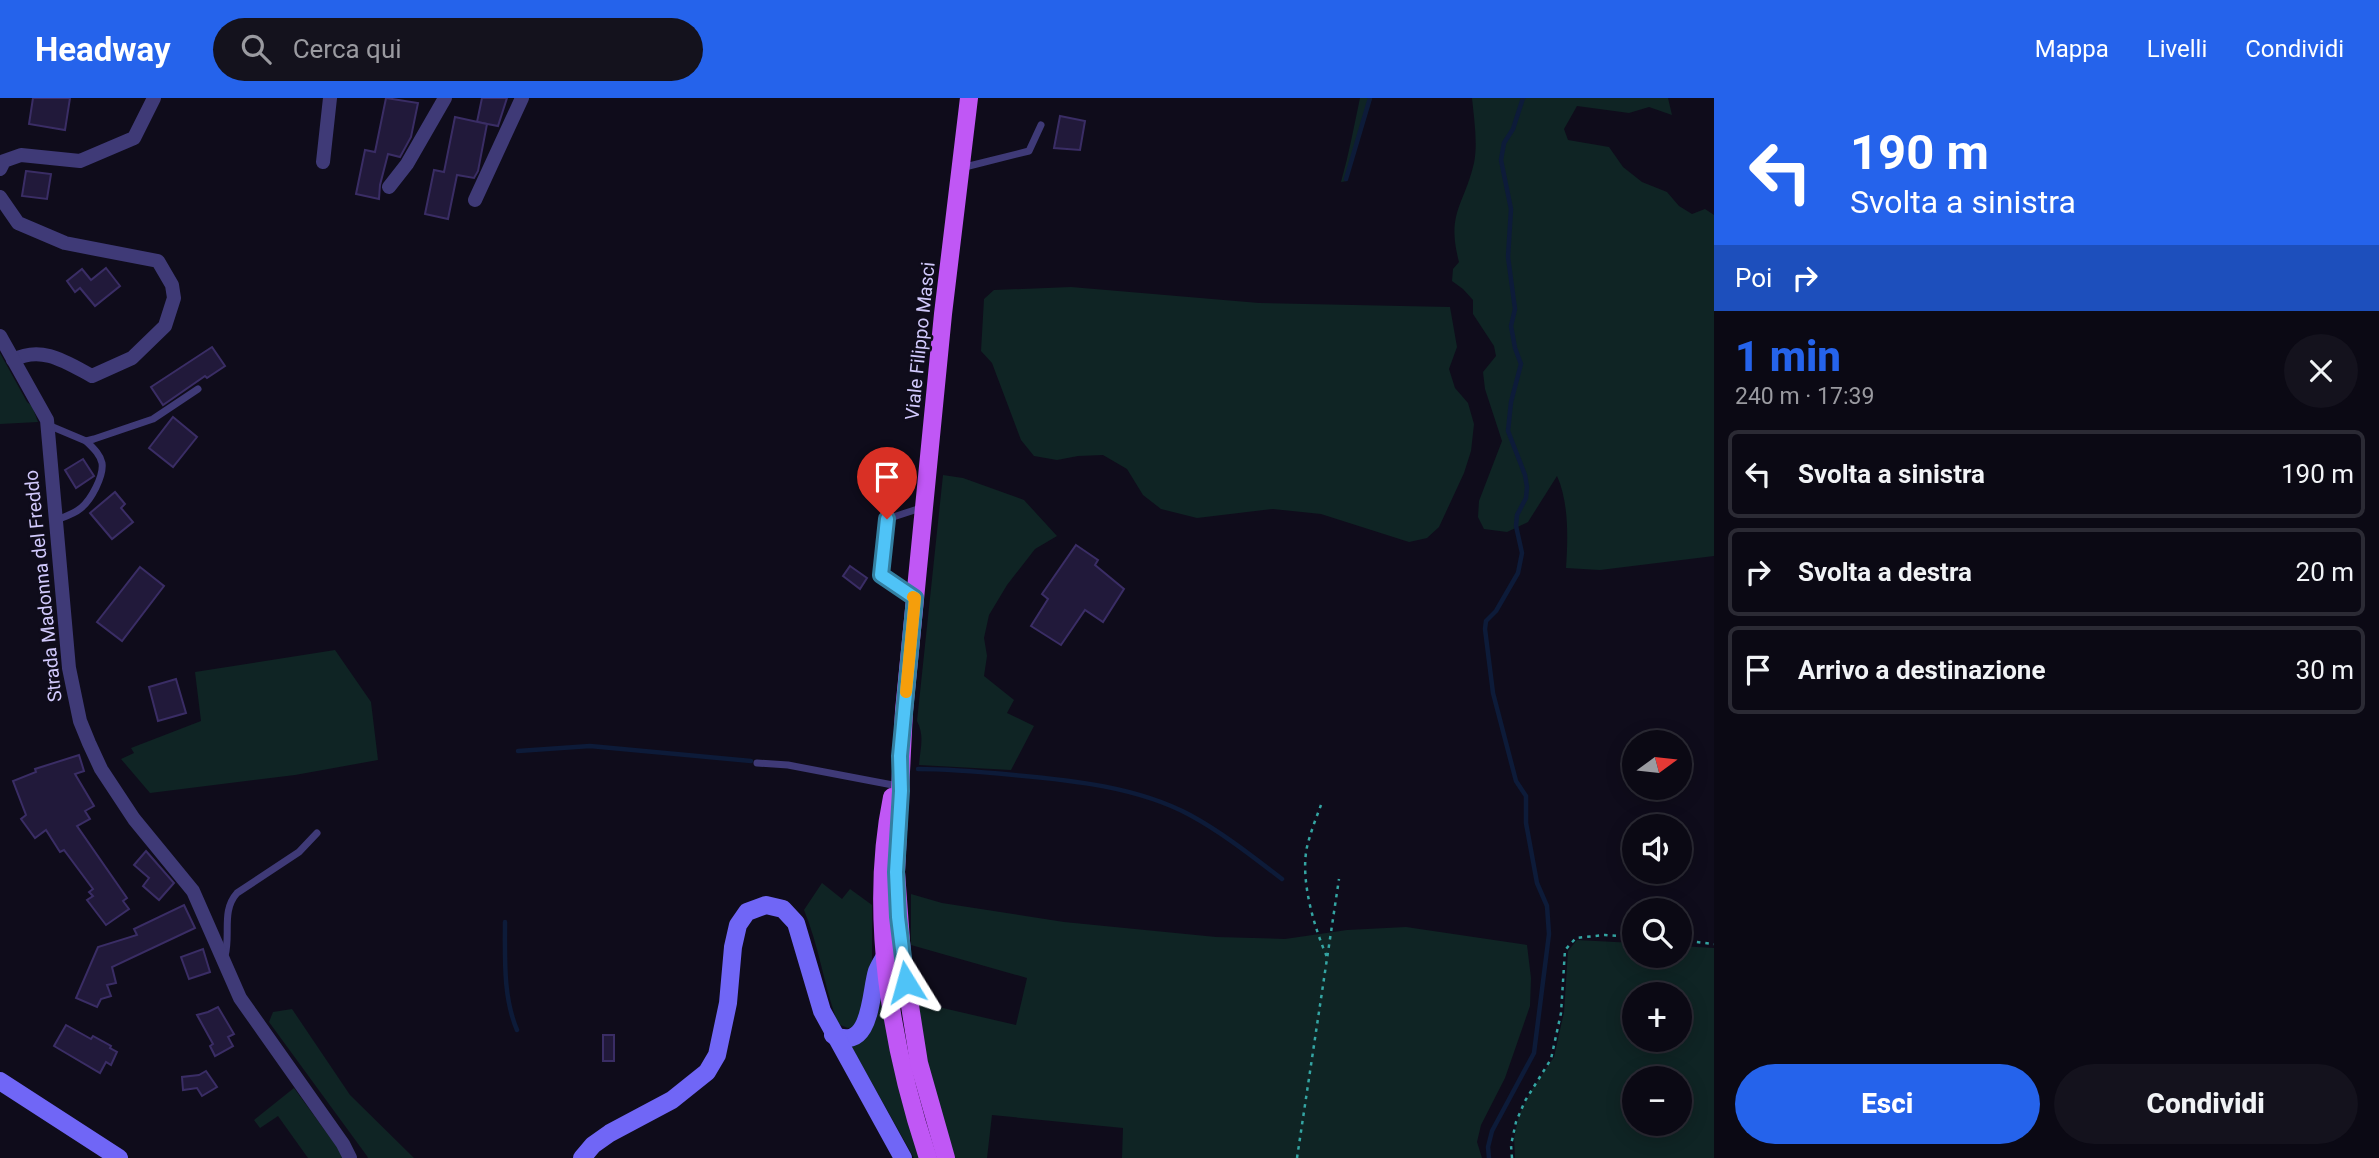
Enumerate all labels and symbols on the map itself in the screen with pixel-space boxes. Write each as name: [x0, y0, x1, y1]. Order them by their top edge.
street label: Viale Filippo Masci: [900, 261, 940, 421]
pin: [857, 447, 917, 519]
street label: Strada Madonna del Freddo: [19, 469, 67, 703]
north arrow: [1622, 730, 1692, 800]
position arrow: [869, 945, 943, 1019]

